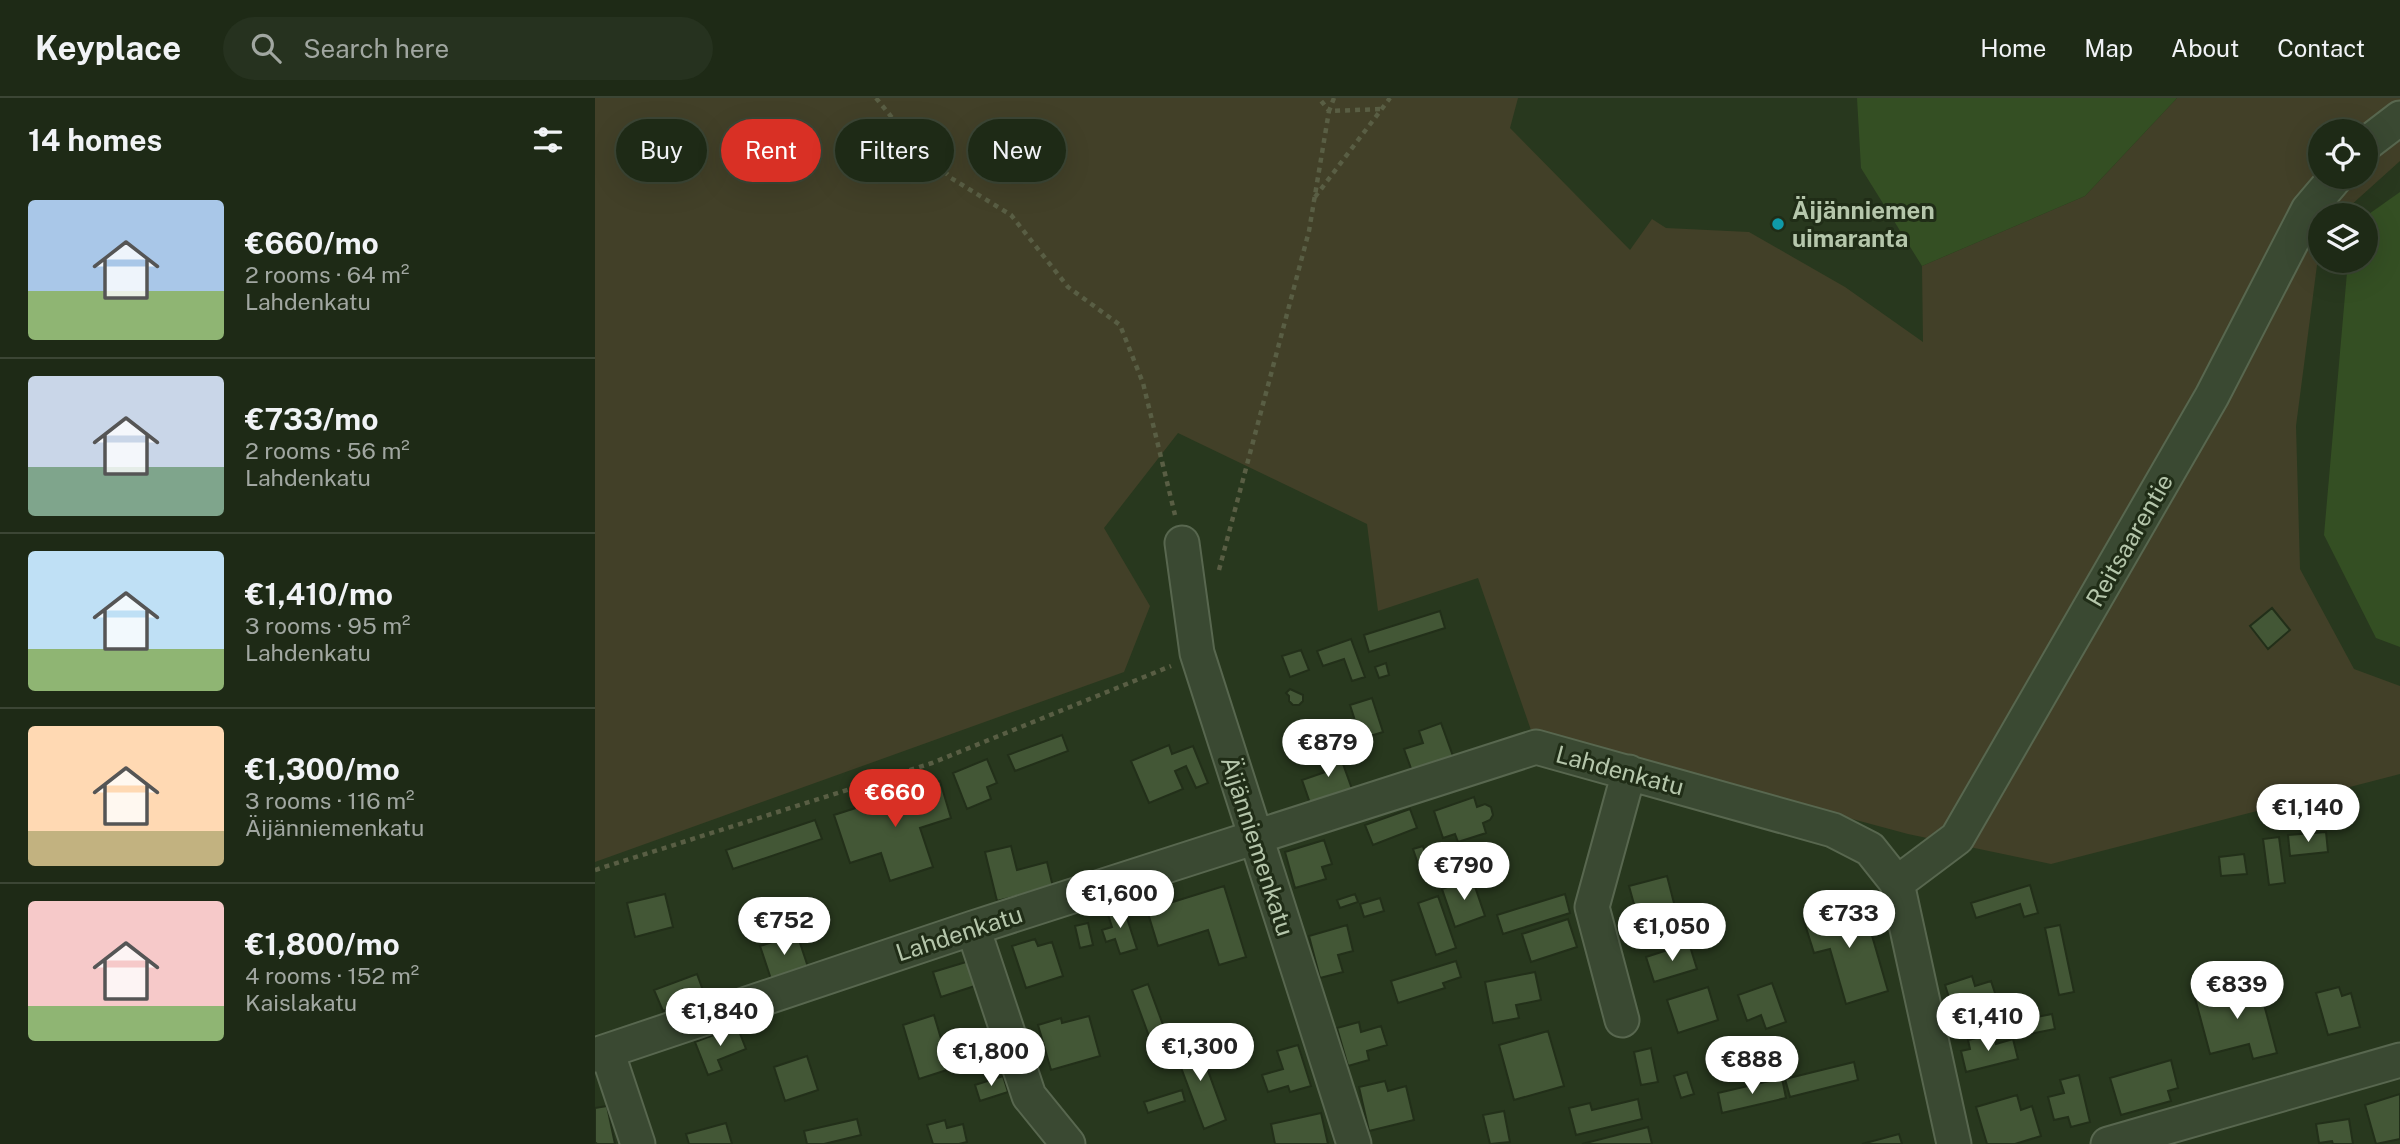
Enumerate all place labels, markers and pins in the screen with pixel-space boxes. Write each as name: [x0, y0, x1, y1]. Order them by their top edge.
place label: Äijänniemen uimaranta: [1792, 196, 1935, 252]
marker: Äijänniemen uimaranta: [1770, 216, 1786, 232]
pin: €879: [1287, 720, 1369, 779]
pin: €660: [854, 770, 936, 829]
pin: €1,140: [2251, 784, 2365, 844]
pin: €790: [1423, 842, 1505, 902]
pin: €1,600: [1063, 870, 1177, 930]
pin: €733: [1808, 890, 1890, 950]
pin: €752: [743, 898, 825, 957]
pin: €1,050: [1615, 904, 1729, 963]
pin: €839: [2196, 962, 2278, 1021]
pin: €1,840: [663, 988, 777, 1048]
pin: €1,410: [1931, 993, 2045, 1053]
pin: €1,300: [1143, 1024, 1257, 1083]
pin: €1,800: [934, 1028, 1048, 1088]
pin: €888: [1711, 1037, 1793, 1096]

